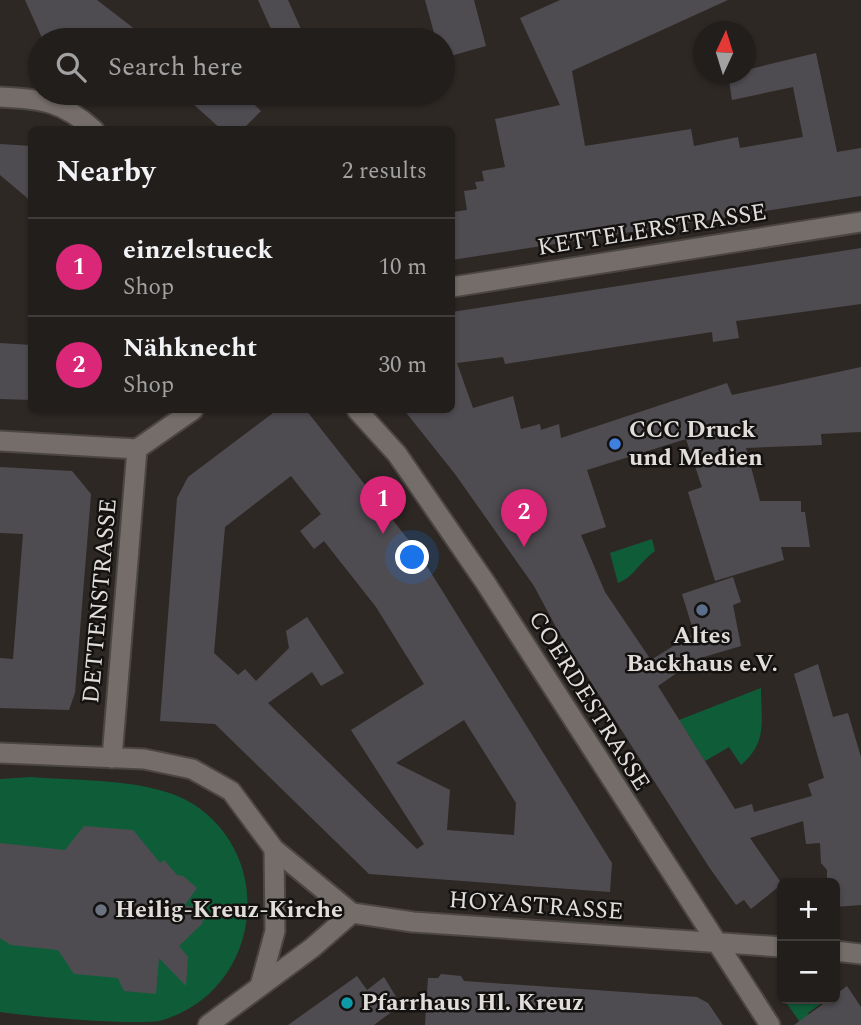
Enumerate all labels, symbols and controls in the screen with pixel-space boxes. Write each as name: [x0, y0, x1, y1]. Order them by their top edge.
north arrow: [693, 21, 756, 84]
search box: [28, 28, 455, 105]
text: Search here: [108, 47, 243, 87]
icon: search: [52, 48, 90, 86]
text: Nearby: [56, 149, 155, 195]
text: 2 results: [342, 154, 427, 189]
street label: KETTELERSTRASSE: [535, 194, 769, 266]
text: einzelstueck: [123, 230, 273, 270]
text: 1: [73, 250, 85, 285]
text: 10 m: [378, 250, 427, 285]
text: Shop: [123, 270, 174, 305]
text: Nähknecht: [123, 328, 257, 368]
text: 2: [73, 348, 85, 383]
text: 30 m: [378, 348, 427, 383]
text: Shop: [123, 368, 174, 403]
place label: CCC Druck und Medien: [629, 412, 763, 476]
marker: CCC Druck und Medien: [607, 436, 623, 452]
pin: 1: [360, 476, 406, 534]
pin: 2: [501, 489, 547, 547]
street label: DETTENSTRASSE: [73, 497, 127, 705]
your location: [395, 540, 429, 574]
marker: Altes Backhaus e.V.: [694, 602, 710, 618]
street label: COERDESTRASSE: [519, 604, 659, 798]
place label: Altes Backhaus e.V.: [626, 618, 778, 682]
map controls: [777, 878, 840, 1004]
button: +: [777, 878, 840, 941]
street label: HOYASTRASSE: [447, 882, 625, 930]
place label: Heilig-Kreuz-Kirche: [115, 892, 343, 928]
marker: Heilig-Kreuz-Kirche: [93, 902, 109, 918]
button: −: [777, 941, 840, 1004]
place label: Pfarrhaus Hl. Kreuz: [361, 985, 584, 1021]
marker: Pfarrhaus Hl. Kreuz: [339, 995, 355, 1011]

